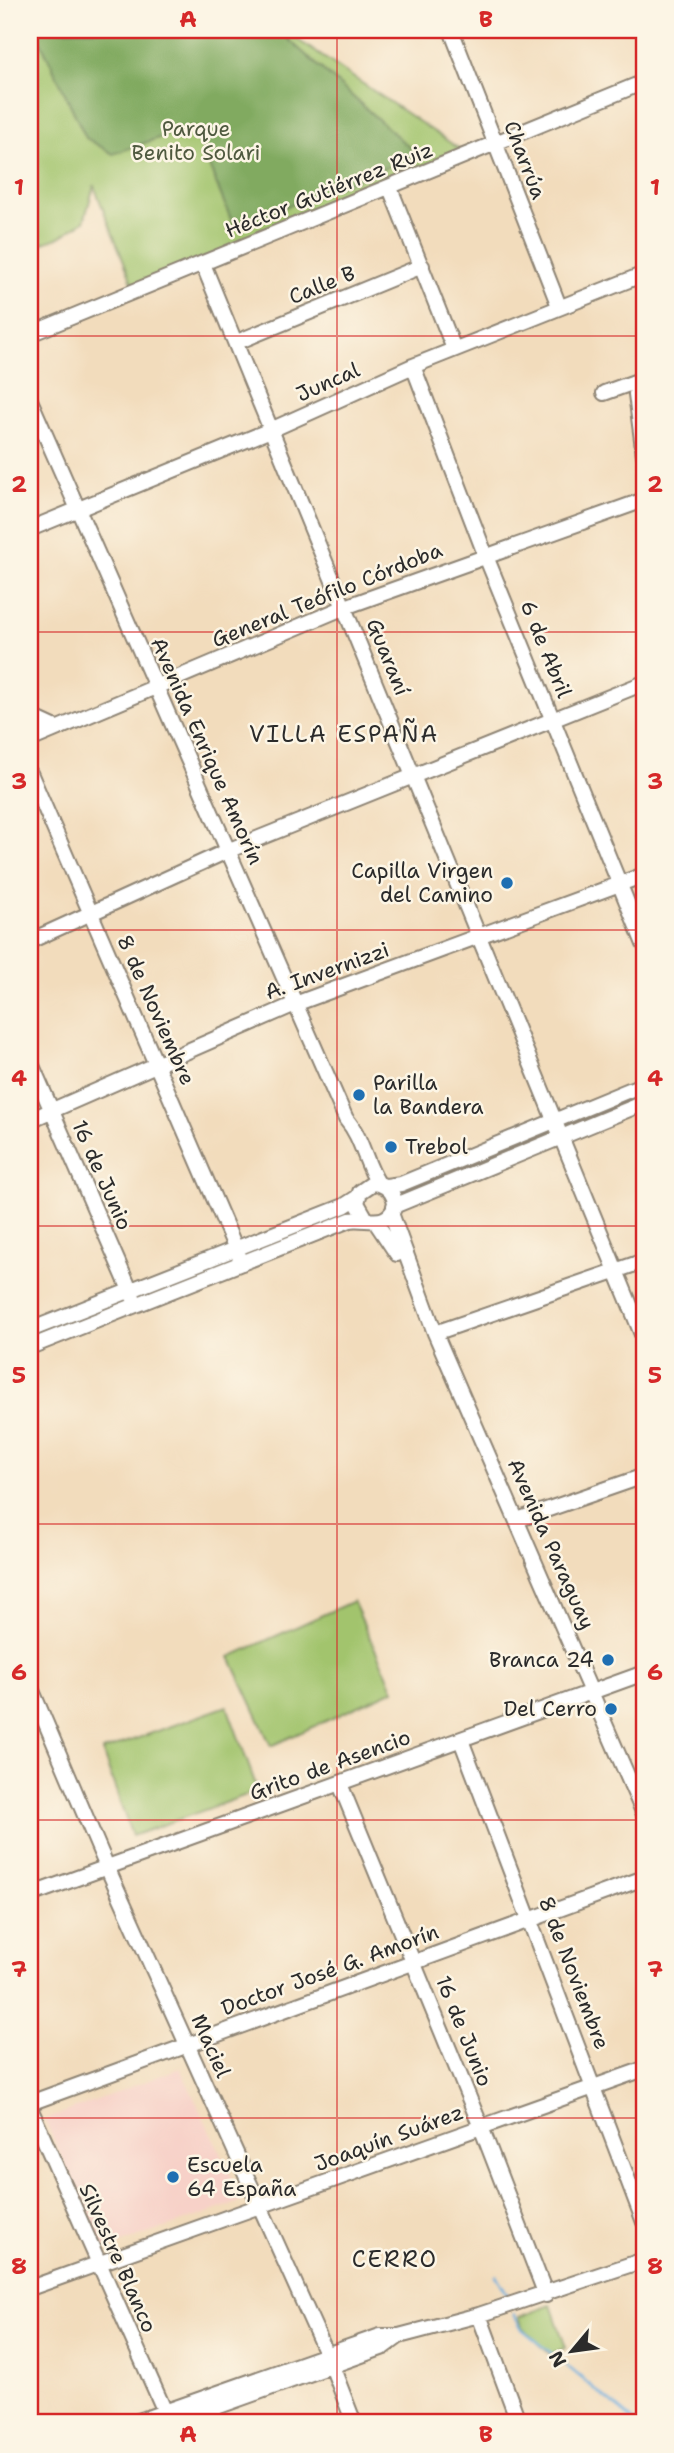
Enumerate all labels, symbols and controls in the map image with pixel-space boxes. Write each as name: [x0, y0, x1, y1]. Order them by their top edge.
text: A: [179, 4, 197, 34]
text: B: [479, 4, 493, 34]
park label: Parque Benito Solari: [132, 115, 260, 167]
street label: Charrúa: [497, 117, 553, 203]
street label: Héctor Gutiérrez Ruiz: [221, 135, 437, 245]
text: 1: [14, 172, 24, 202]
text: 1: [650, 172, 660, 202]
street label: Calle B: [285, 259, 359, 311]
street label: Juncal: [292, 355, 365, 408]
text: 2: [11, 469, 27, 499]
text: 2: [647, 469, 663, 499]
street label: General Teófilo Córdoba: [208, 536, 446, 654]
street label: 6 de Abril: [514, 596, 578, 703]
street label: Guaraní: [360, 614, 416, 700]
street label: Avenida Enrique Amorín: [144, 633, 270, 869]
district label: VILLA ESPAÑA: [249, 718, 439, 749]
text: 3: [11, 766, 27, 796]
text: 3: [647, 766, 663, 796]
place label: Capilla Virgen del Camino: [351, 857, 493, 909]
marker: Capilla Virgen del Camino: [499, 875, 515, 891]
street label: 8 de Noviembre: [110, 930, 202, 1090]
street label: A. Invernizzi: [261, 936, 393, 1006]
text: 4: [11, 1063, 27, 1093]
text: 4: [647, 1063, 663, 1093]
place label: Parilla la Bandera: [373, 1069, 484, 1121]
marker: Parilla la Bandera: [351, 1087, 367, 1103]
street label: 16 de Junio: [65, 1116, 139, 1234]
place label: Trebol: [405, 1133, 469, 1161]
marker: Trebol: [383, 1139, 399, 1155]
text: 5: [12, 1360, 26, 1390]
text: 5: [648, 1360, 662, 1390]
street label: Avenida Paraguay: [501, 1454, 601, 1634]
place label: Branca 24: [489, 1646, 594, 1674]
marker: Branca 24: [600, 1652, 616, 1668]
text: 6: [11, 1657, 27, 1687]
text: 6: [647, 1657, 663, 1687]
place label: Del Cerro: [503, 1695, 597, 1723]
marker: Del Cerro: [603, 1701, 619, 1717]
street label: Grito de Asencio: [246, 1723, 414, 1807]
street label: 8 de Noviembre: [532, 1893, 616, 2053]
street label: Doctor José G. Amorín: [217, 1918, 443, 2022]
text: 7: [11, 1954, 27, 1984]
text: 7: [647, 1954, 663, 1984]
street label: 16 de Junio: [429, 1971, 499, 2091]
street label: Maciel: [185, 2010, 238, 2083]
street label: Joaquín Suárez: [311, 2098, 467, 2178]
place label: Escuela 64 España: [187, 2151, 296, 2203]
marker: Escuela 64 España: [165, 2169, 181, 2185]
street label: Silvestre Blanco: [73, 2179, 163, 2337]
district label: CERRO: [352, 2244, 438, 2274]
text: 8: [11, 2251, 27, 2281]
text: 8: [647, 2251, 663, 2281]
north arrow: [538, 2316, 608, 2386]
text: N: [543, 2346, 572, 2372]
text: A: [179, 2419, 197, 2449]
text: B: [479, 2419, 493, 2449]

